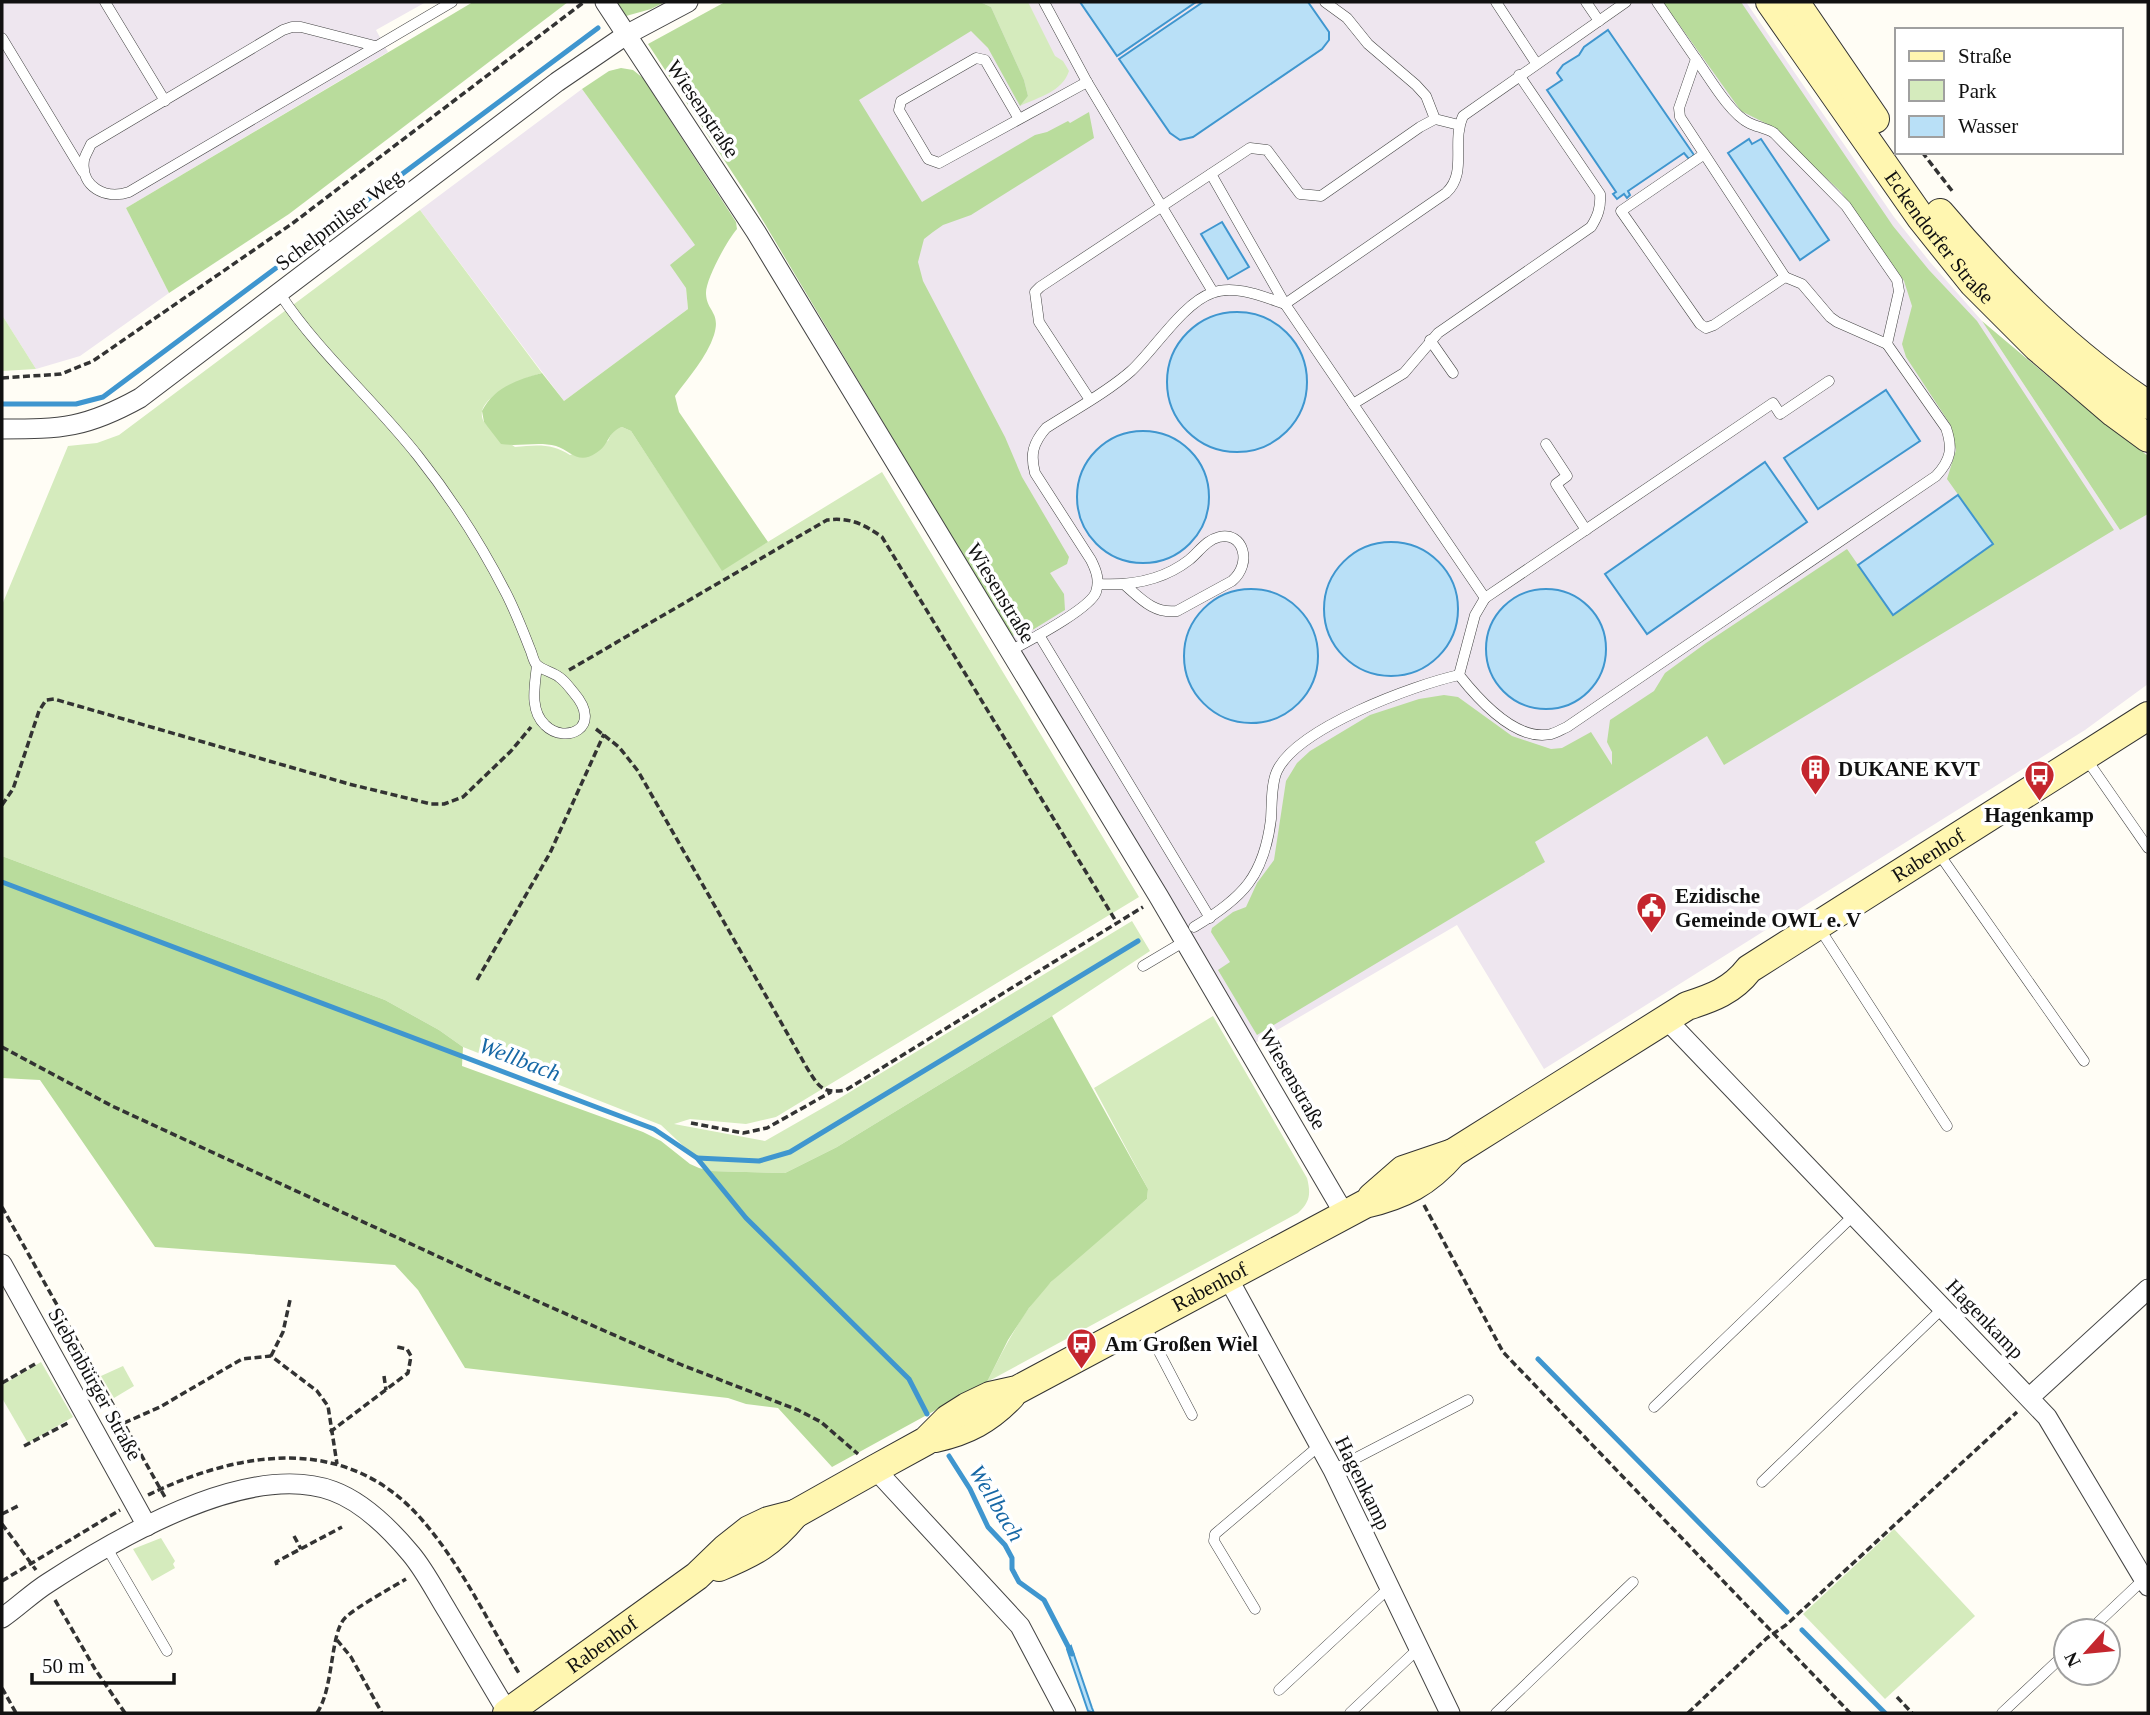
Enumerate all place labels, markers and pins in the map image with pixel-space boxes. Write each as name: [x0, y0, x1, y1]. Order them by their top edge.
building icon: DUKANE KVT: [1798, 752, 1832, 796]
place label: DUKANE KVT: [1838, 757, 1980, 781]
bus stop icon: Hagenkamp: [2022, 758, 2056, 802]
place label: Hagenkamp: [1984, 803, 2094, 827]
place label: Ezidische Gemeinde OWL e. V: [1675, 884, 1861, 932]
public building icon: Ezidische Gemeinde OWL e. V: [1635, 891, 1669, 935]
bus stop icon: Am Großen Wiel: [1065, 1327, 1099, 1371]
place label: Am Großen Wiel: [1105, 1332, 1258, 1356]

